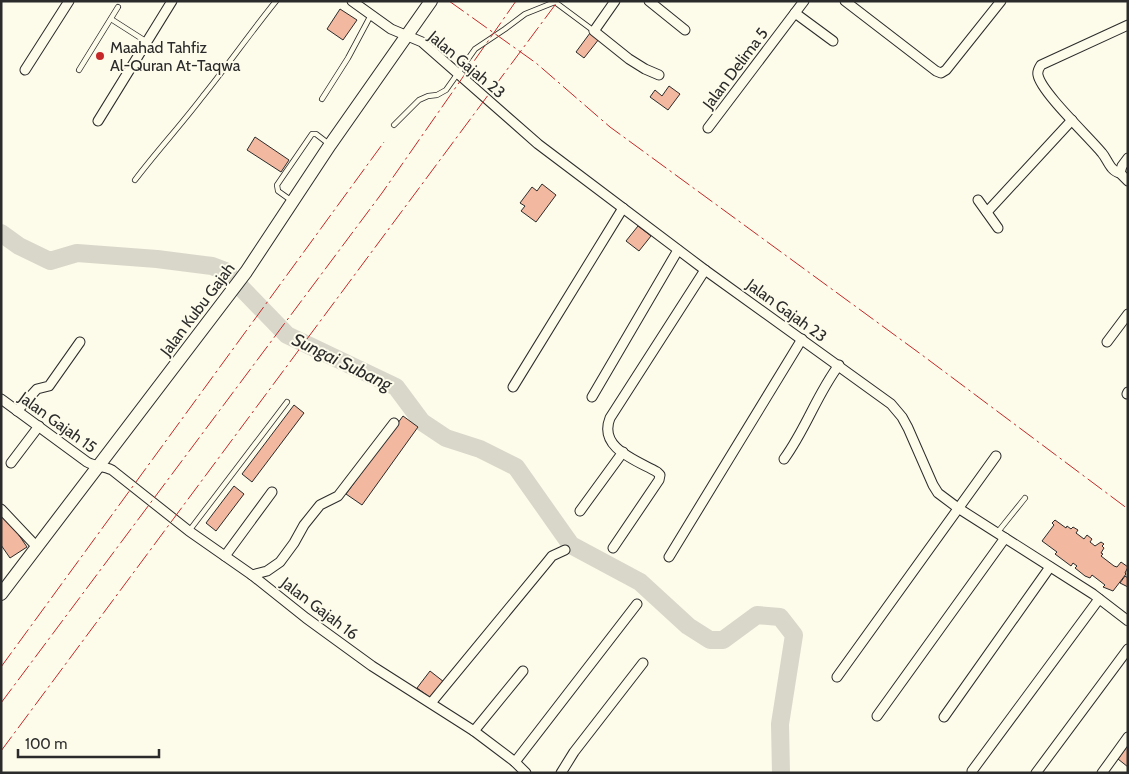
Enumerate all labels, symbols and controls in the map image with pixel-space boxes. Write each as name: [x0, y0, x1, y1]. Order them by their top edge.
street label: Jalan Delima 5: [698, 24, 772, 113]
street label: Jalan Gajah 23: [424, 26, 509, 102]
place label: Maahad Tahfiz Al-Quran At-Taqwa: [110, 38, 241, 75]
marker: Maahad Tahfiz Al-Quran At-Taqwa: [94, 50, 106, 62]
street label: Jalan Kubu Gajah: [156, 259, 239, 360]
street label: Jalan Gajah 23: [742, 274, 830, 346]
water label: Sungai Subang: [288, 328, 396, 396]
street label: Jalan Gajah 15: [14, 387, 100, 457]
street label: Jalan Gajah 16: [277, 573, 362, 644]
scale bar: [18, 726, 159, 758]
text: 100 m: [25, 735, 67, 753]

